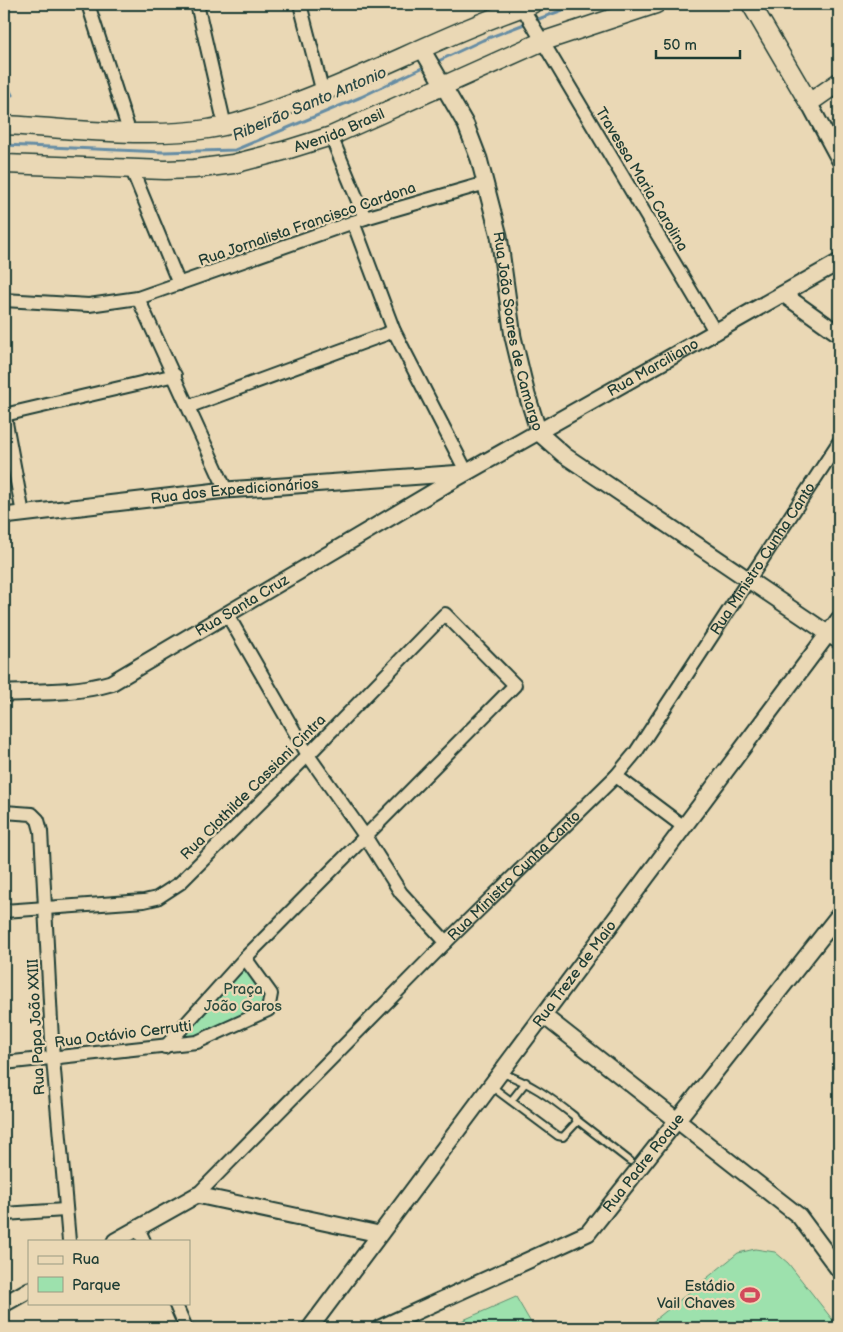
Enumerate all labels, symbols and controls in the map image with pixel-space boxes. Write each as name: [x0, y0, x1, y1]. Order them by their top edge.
scale bar: [656, 28, 739, 60]
text: 50 m: [663, 36, 697, 55]
water label: Ribeirão Santo Antonio: [229, 63, 390, 146]
street label: Avenida Brasil: [292, 104, 388, 157]
street label: Travessa Maria Carolina: [591, 104, 692, 255]
street label: Rua Jornalista Francisco Cardona: [196, 178, 419, 271]
street label: Rua João Soares de Camargo: [488, 230, 547, 434]
street label: Rua Marciliano: [604, 334, 702, 401]
street label: Rua dos Expedicionários: [150, 474, 320, 509]
street label: Rua Ministro Cunha Canto: [706, 479, 820, 639]
street label: Rua Santa Cruz: [192, 570, 293, 641]
street label: Rua Clothilde Cassiani Cintra: [177, 711, 330, 864]
street label: Rua Ministro Cunha Canto: [444, 807, 585, 945]
street label: Rua Treze de Maio: [529, 917, 621, 1031]
street label: Rua Papa João XXIII: [23, 958, 50, 1096]
park label: Praça João Garos: [204, 980, 283, 1016]
street label: Rua Octávio Cerrutti: [53, 1017, 193, 1052]
street label: Rua Padre Roque: [599, 1110, 689, 1217]
legend: [28, 1240, 190, 1304]
text: Rua: [72, 1250, 100, 1269]
text: Parque: [72, 1276, 121, 1295]
place label: Estádio Vail Chaves: [657, 1277, 736, 1313]
sports icon: Estádio Vail Chaves: [739, 1284, 761, 1306]

